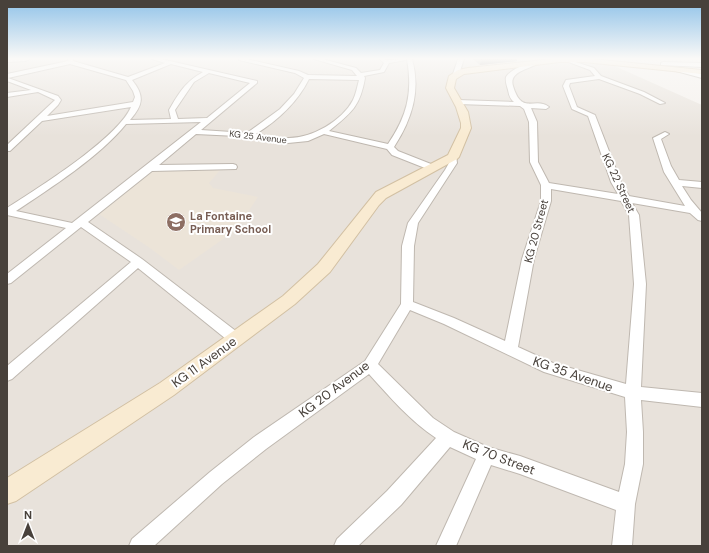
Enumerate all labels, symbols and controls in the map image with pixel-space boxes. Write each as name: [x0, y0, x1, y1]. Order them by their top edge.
street label: KG 25 Avenue: [229, 128, 287, 146]
street label: KG 22 Street: [599, 151, 639, 215]
street label: KG 20 Street: [521, 198, 551, 264]
place label: La Fontaine Primary School: [190, 209, 271, 236]
school or university icon: La Fontaine Primary School: [165, 211, 187, 233]
street label: KG 11 Avenue: [168, 333, 240, 391]
street label: KG 35 Avenue: [531, 352, 615, 396]
street label: KG 20 Avenue: [295, 357, 373, 421]
street label: KG 70 Street: [460, 435, 538, 479]
north arrow: [8, 505, 48, 545]
text: N: [24, 508, 32, 522]

